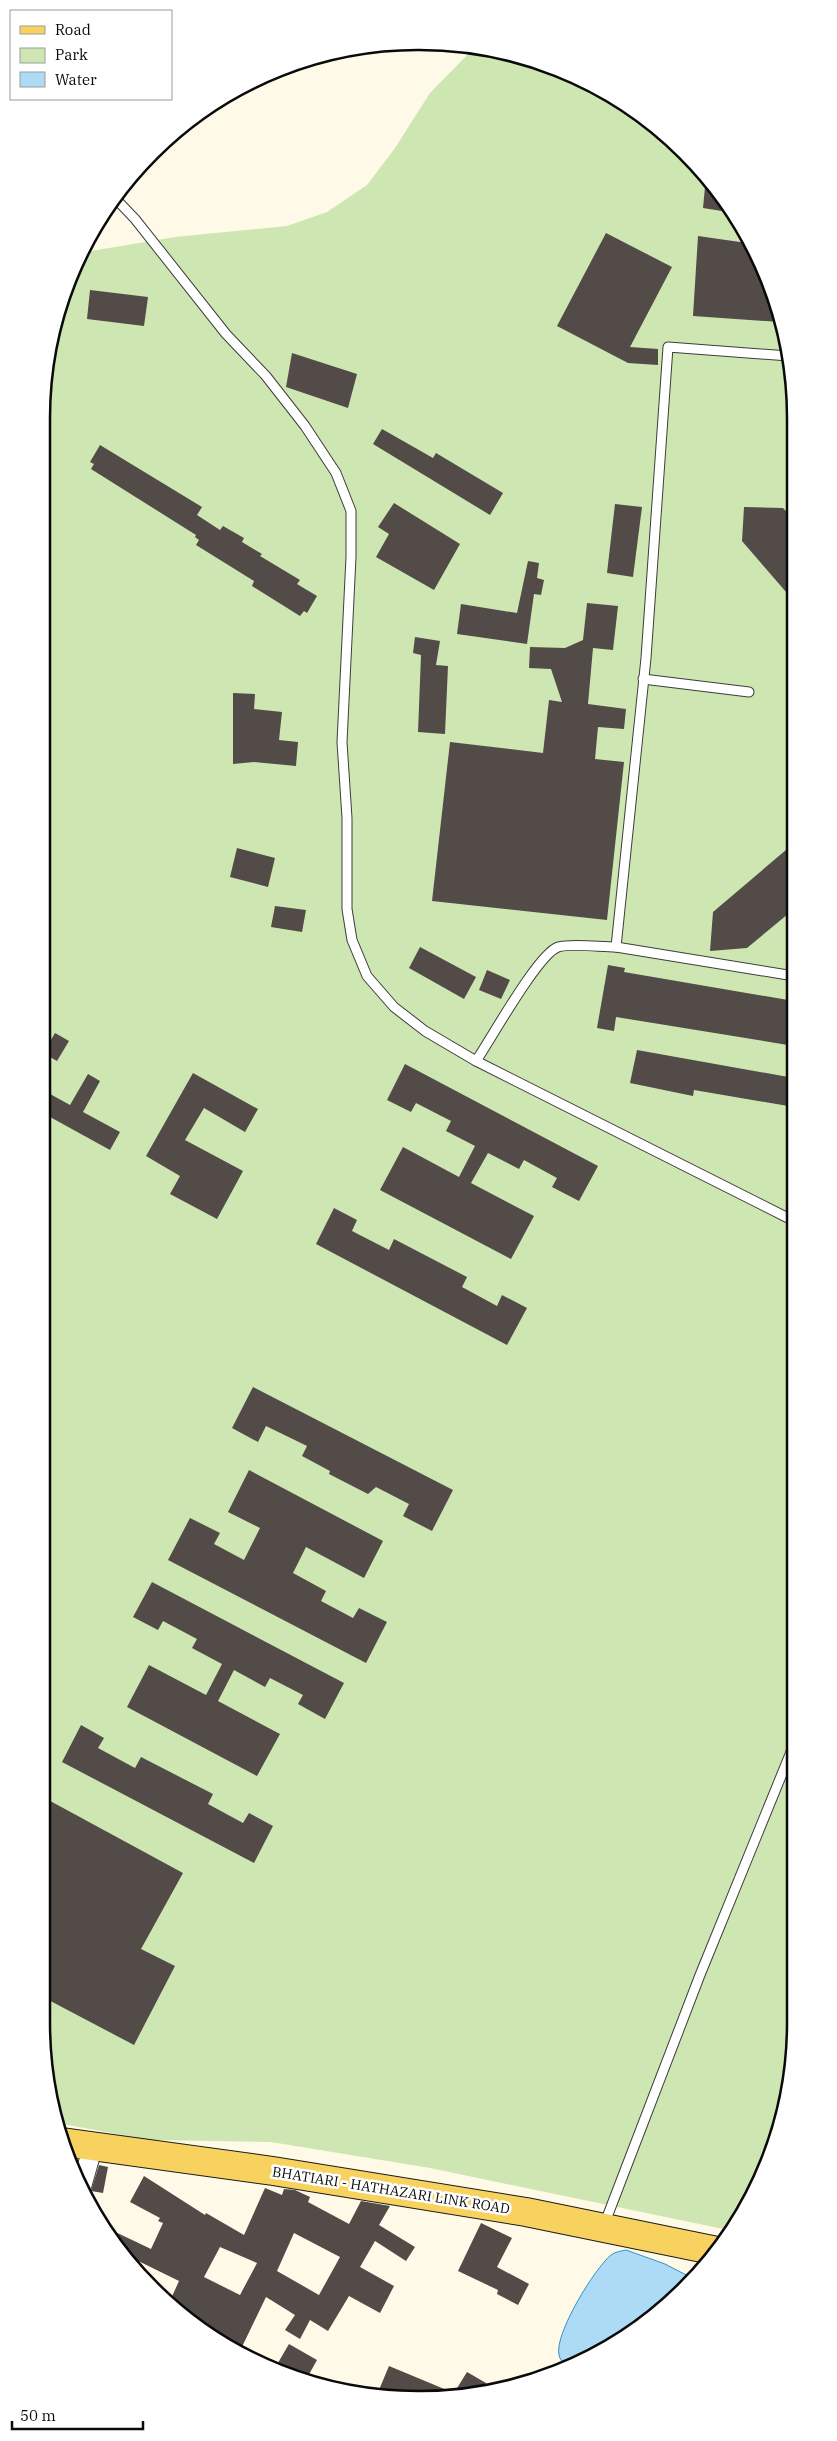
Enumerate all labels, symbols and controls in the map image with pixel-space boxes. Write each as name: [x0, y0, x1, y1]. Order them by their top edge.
legend: [10, 10, 172, 100]
text: Road: [55, 20, 91, 39]
text: Park: [55, 45, 88, 64]
text: Water: [55, 70, 97, 89]
street label: BHATIARI - HATHAZARI LINK ROAD: [271, 2162, 511, 2218]
scale bar: [12, 2398, 144, 2430]
text: 50 m: [20, 2406, 56, 2425]

